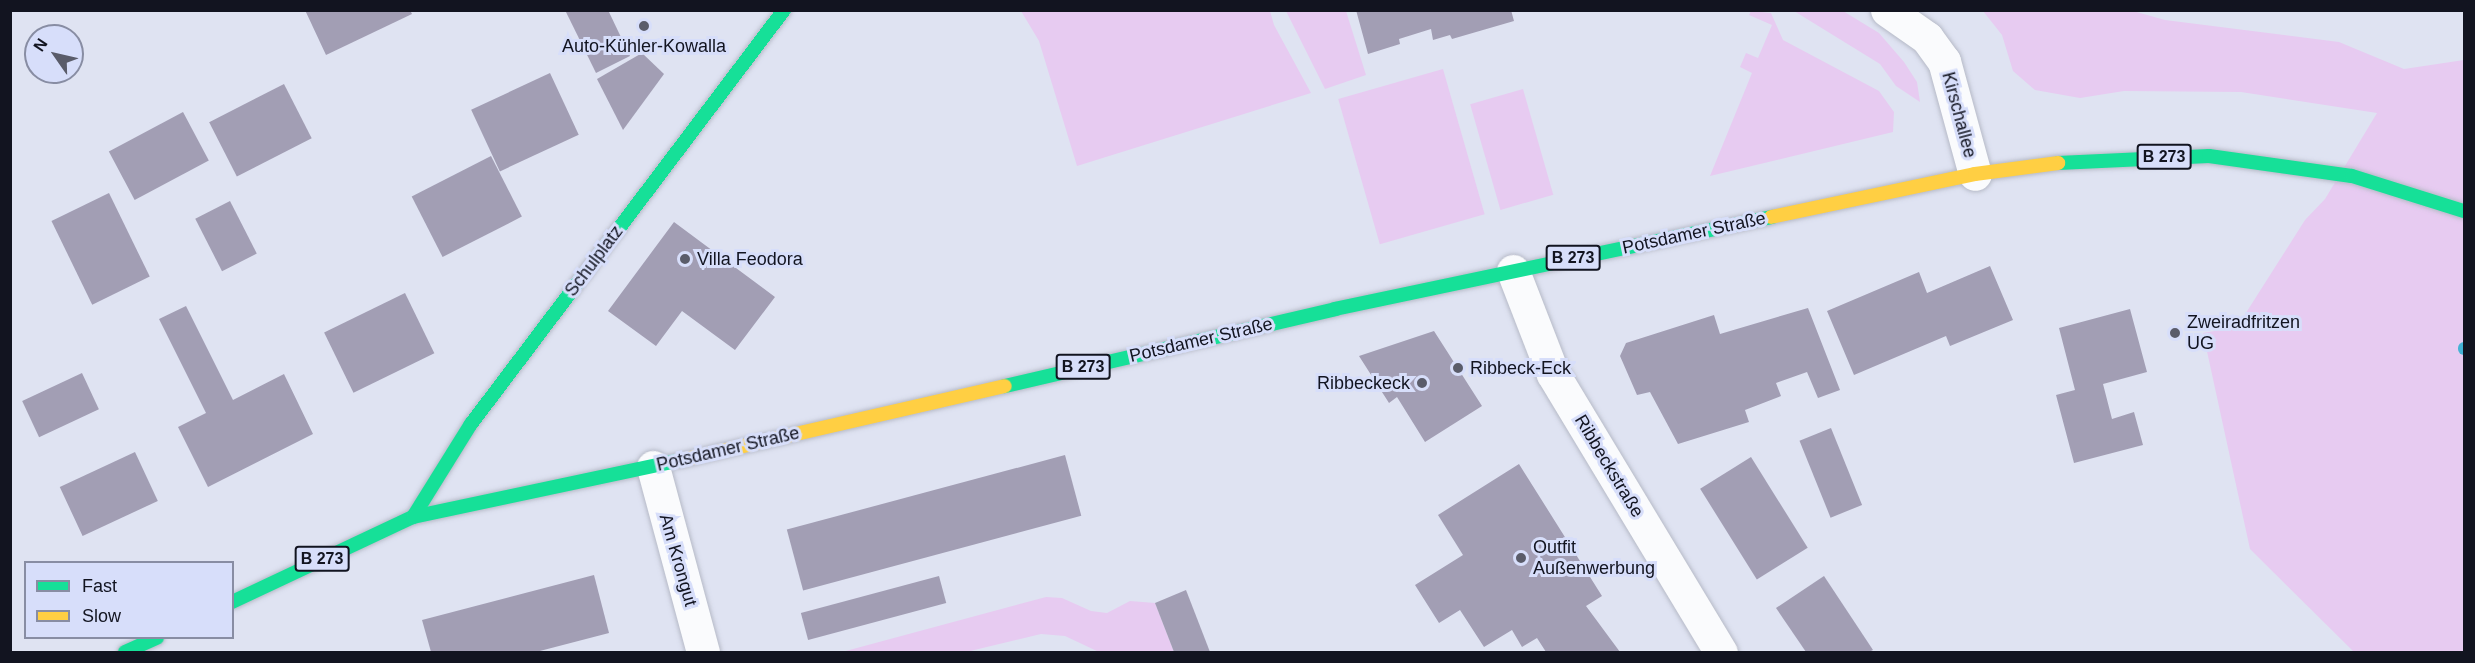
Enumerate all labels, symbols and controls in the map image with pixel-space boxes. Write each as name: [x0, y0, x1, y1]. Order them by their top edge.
marker: Auto-Kühler-Kowalla: [637, 19, 651, 33]
north arrow: [24, 24, 84, 84]
text: N: [30, 35, 51, 54]
place label: Auto-Kühler-Kowalla: [562, 35, 726, 57]
street label: Kirschallee: [1937, 70, 1981, 160]
road number: B 273: [2136, 144, 2192, 170]
street label: Potsdamer Straße: [1620, 207, 1768, 259]
street label: Schulplatz: [560, 221, 628, 301]
road number: B 273: [1544, 245, 1602, 271]
place label: Villa Feodora: [697, 248, 803, 270]
marker: Villa Feodora: [678, 252, 692, 266]
place label: Zweiradfritzen UG: [2187, 312, 2300, 354]
street label: Potsdamer Straße: [1127, 313, 1275, 367]
marker: Zweiradfritzen UG: [2168, 326, 2182, 340]
road number: B 273: [1054, 354, 1112, 380]
place label: Ribbeck-Eck: [1470, 357, 1571, 379]
marker: Ribbeck-Eck: [1451, 361, 1465, 375]
place label: Ribbeckeck: [1317, 372, 1410, 394]
marker: Ribbeckeck: [1415, 376, 1429, 390]
street label: Ribbeckstraße: [1570, 411, 1648, 521]
street label: Potsdamer Straße: [654, 422, 802, 476]
street label: Am Krongut: [655, 511, 701, 609]
place label: Outfit Außenwerbung: [1533, 537, 1655, 580]
road number: B 273: [294, 546, 350, 572]
marker: Outfit Außenwerbung: [1514, 551, 1528, 565]
legend: [24, 561, 234, 639]
text: Fast: [82, 576, 117, 596]
text: Slow: [82, 606, 121, 626]

